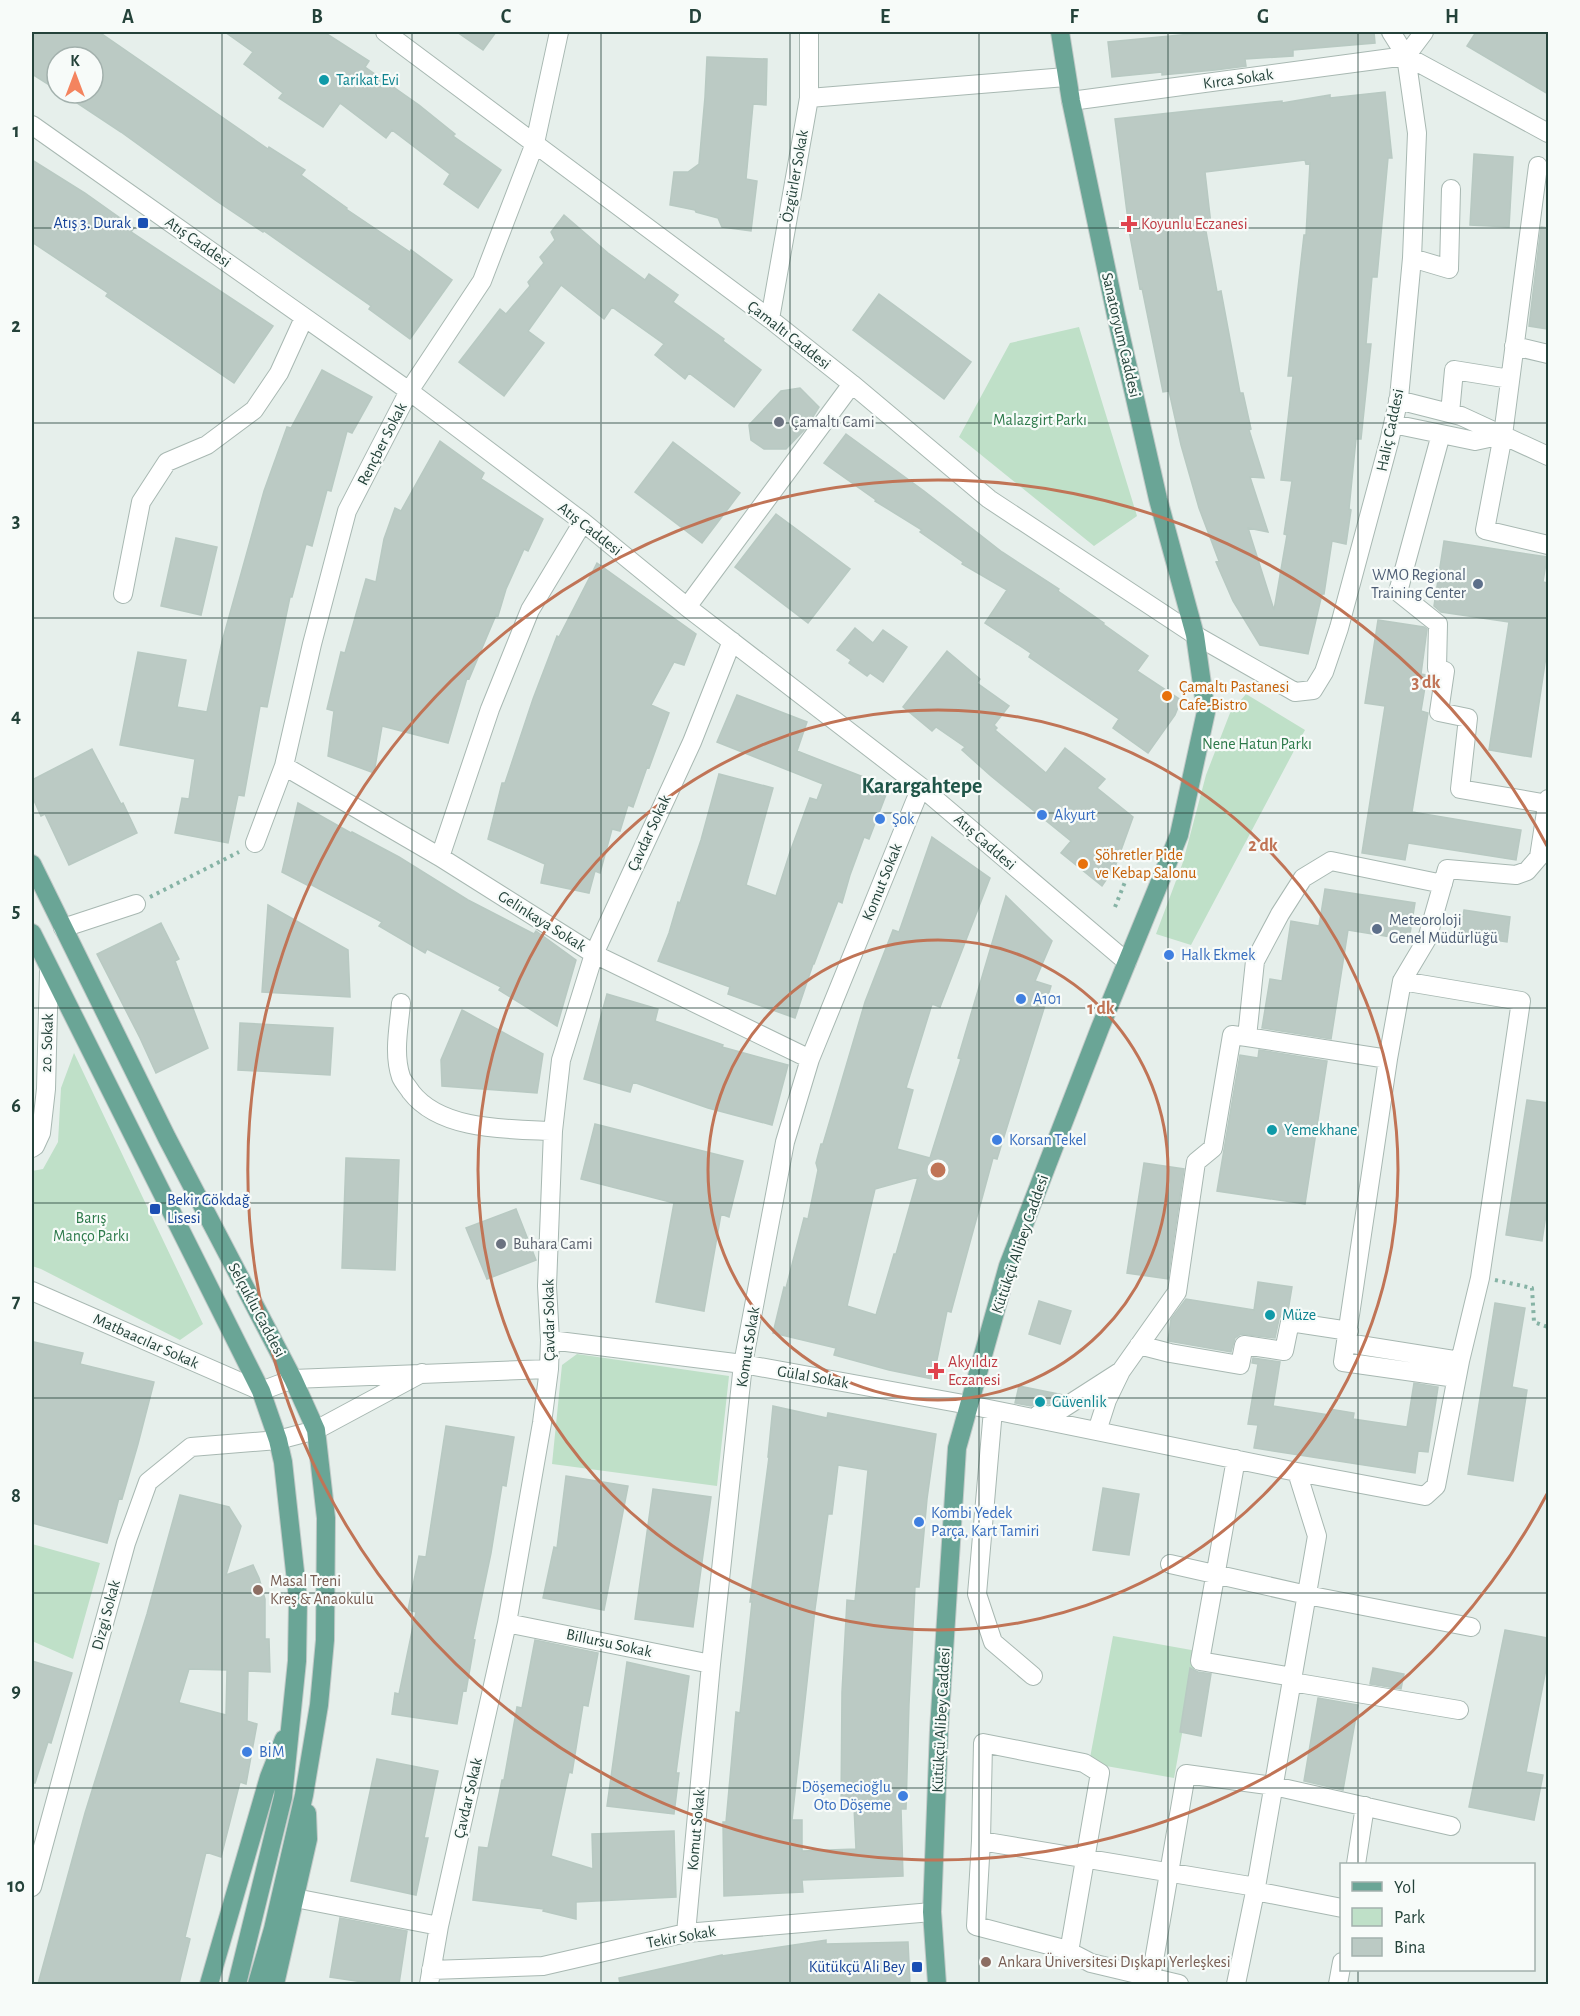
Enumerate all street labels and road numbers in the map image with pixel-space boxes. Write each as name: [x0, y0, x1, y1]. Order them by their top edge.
street label: Kırca Sokak: [1202, 66, 1275, 92]
street label: Özgürler Sokak: [777, 127, 811, 223]
street label: Atış Caddesi: [162, 214, 234, 270]
street label: Sanatoryum Caddesi: [1098, 271, 1143, 399]
street label: Çamaltı Caddesi: [744, 298, 834, 372]
street label: Haliç Caddesi: [1373, 387, 1407, 473]
street label: Rençber Sokak: [354, 400, 410, 488]
street label: Atış Caddesi: [555, 499, 625, 559]
street label: Çavdar Sokak: [624, 792, 674, 874]
street label: Atış Caddesi: [951, 811, 1019, 873]
street label: Komut Sokak: [859, 841, 905, 923]
street label: Gelinkaya Sokak: [495, 888, 589, 956]
street label: 20. Sokak: [38, 1013, 56, 1073]
street label: Kütükçü Alibey Caddesi: [989, 1173, 1052, 1316]
street label: Selçuklu Caddesi: [225, 1260, 289, 1360]
street label: Çavdar Sokak: [540, 1278, 558, 1361]
street label: Komut Sokak: [734, 1305, 762, 1389]
street label: Matbaacılar Sokak: [91, 1311, 202, 1372]
street label: Gülal Sokak: [776, 1363, 851, 1391]
street label: Dizgi Sokak: [89, 1578, 123, 1652]
street label: Billursu Sokak: [565, 1626, 654, 1660]
street label: Kütükçü Alibey Caddesi: [929, 1647, 954, 1793]
street label: Çavdar Sokak: [451, 1756, 485, 1840]
street label: Komut Sokak: [684, 1788, 708, 1871]
street label: Tekir Sokak: [645, 1923, 717, 1951]

